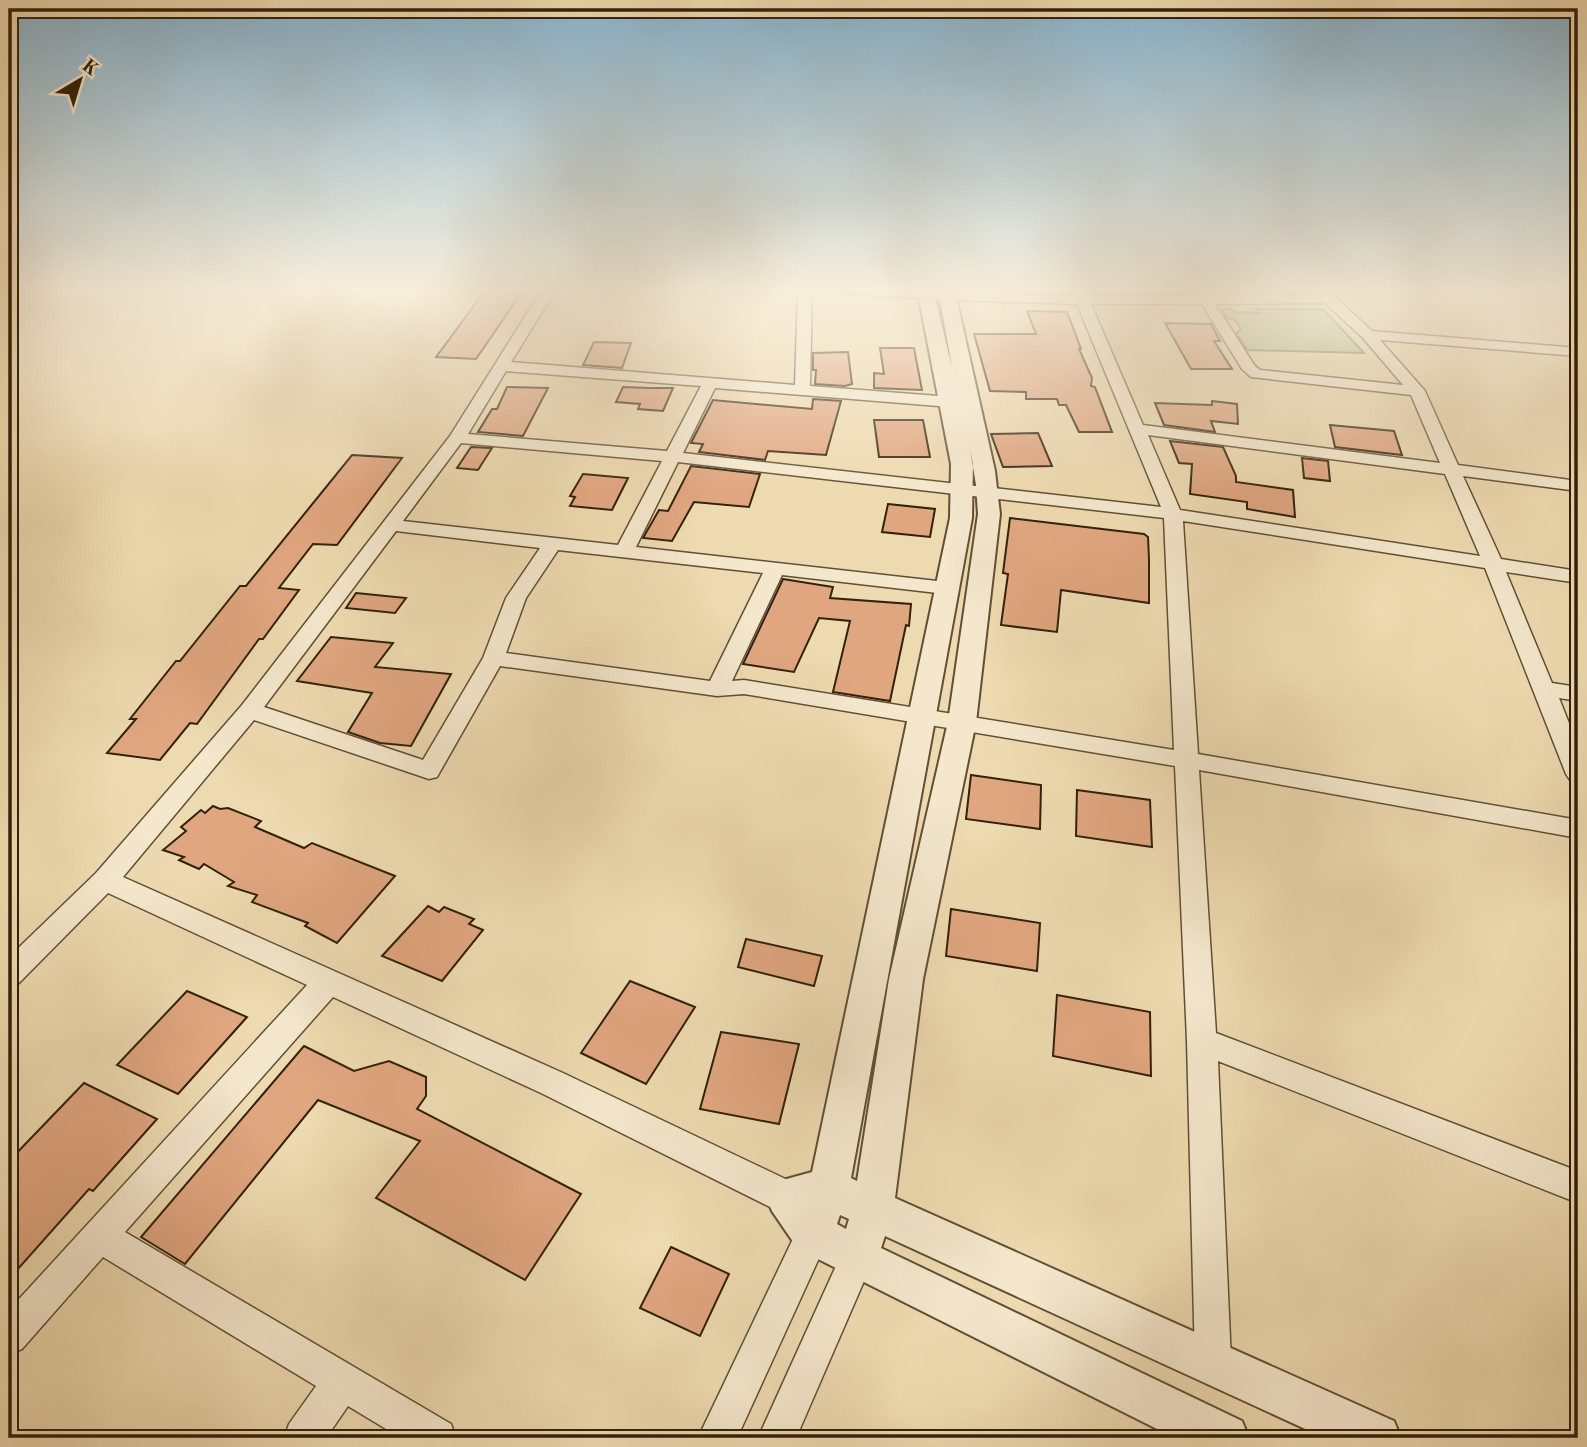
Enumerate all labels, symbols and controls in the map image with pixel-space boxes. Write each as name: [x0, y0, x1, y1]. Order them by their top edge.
north arrow: [46, 46, 116, 116]
text: K: [77, 57, 101, 81]

